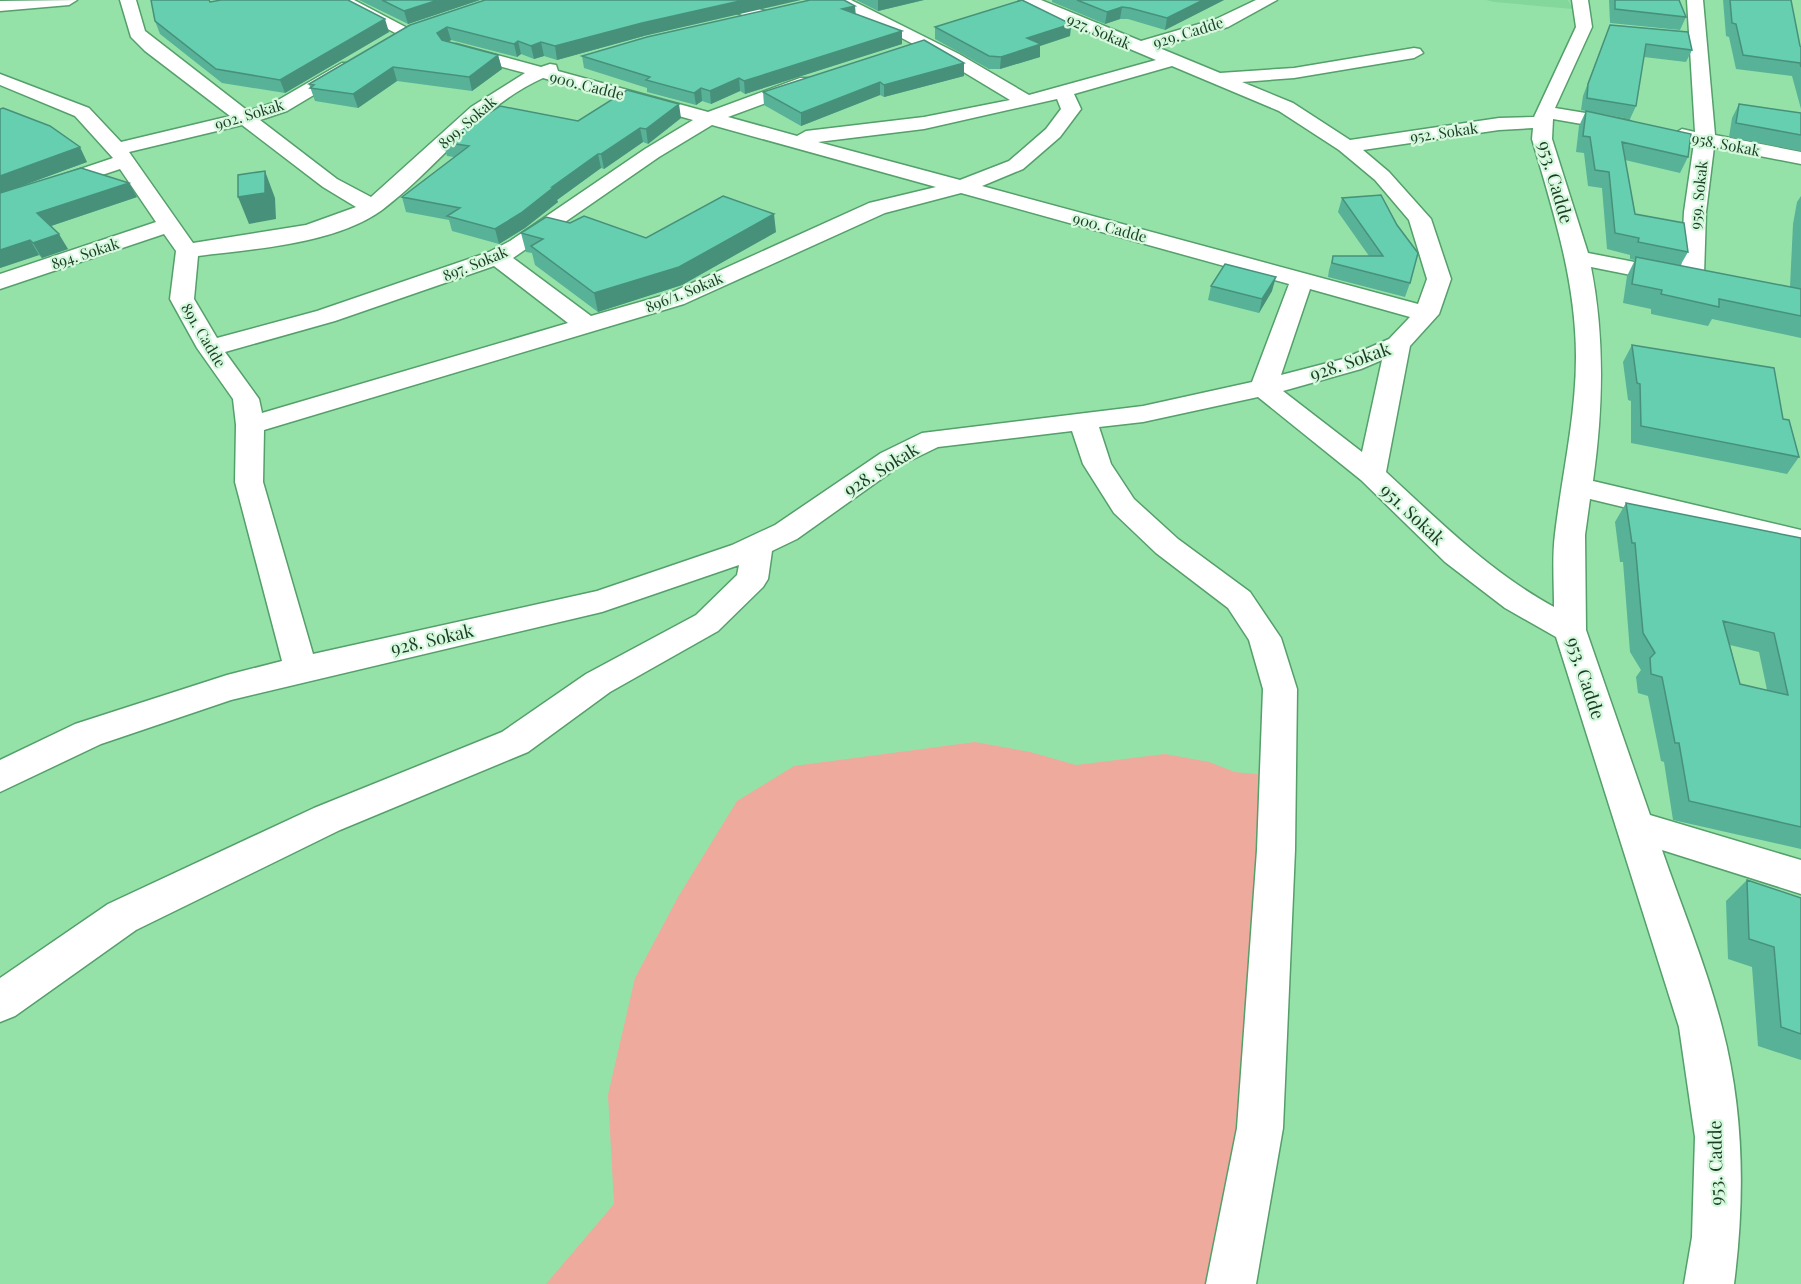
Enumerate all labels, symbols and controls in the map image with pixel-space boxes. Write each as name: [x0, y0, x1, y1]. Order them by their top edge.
street label: 927. Sokak: [1064, 9, 1135, 54]
street label: 929. Cadde: [1150, 12, 1226, 52]
street label: 900. Cadde: [548, 66, 626, 104]
street label: 899. Sokak: [434, 91, 501, 153]
street label: 902. Sokak: [212, 94, 287, 134]
street label: 952. Sokak: [1409, 117, 1480, 147]
street label: 958. Sokak: [1690, 128, 1763, 161]
street label: 953. Cadde: [1533, 138, 1579, 226]
street label: 959. Sokak: [1684, 159, 1712, 230]
street label: 900. Cadde: [1071, 208, 1149, 246]
street label: 894. Sokak: [48, 232, 122, 273]
street label: 897. Sokak: [440, 241, 511, 285]
street label: 896/1. Sokak: [642, 267, 726, 317]
street label: 891. Cadde: [177, 299, 231, 371]
street label: 928. Sokak: [1306, 336, 1394, 386]
street label: 928. Sokak: [839, 436, 923, 501]
street label: 951. Sokak: [1375, 478, 1451, 550]
street label: 928. Sokak: [388, 618, 476, 660]
street label: 953. Cadde: [1561, 634, 1611, 722]
street label: 953. Cadde: [1702, 1120, 1728, 1206]

